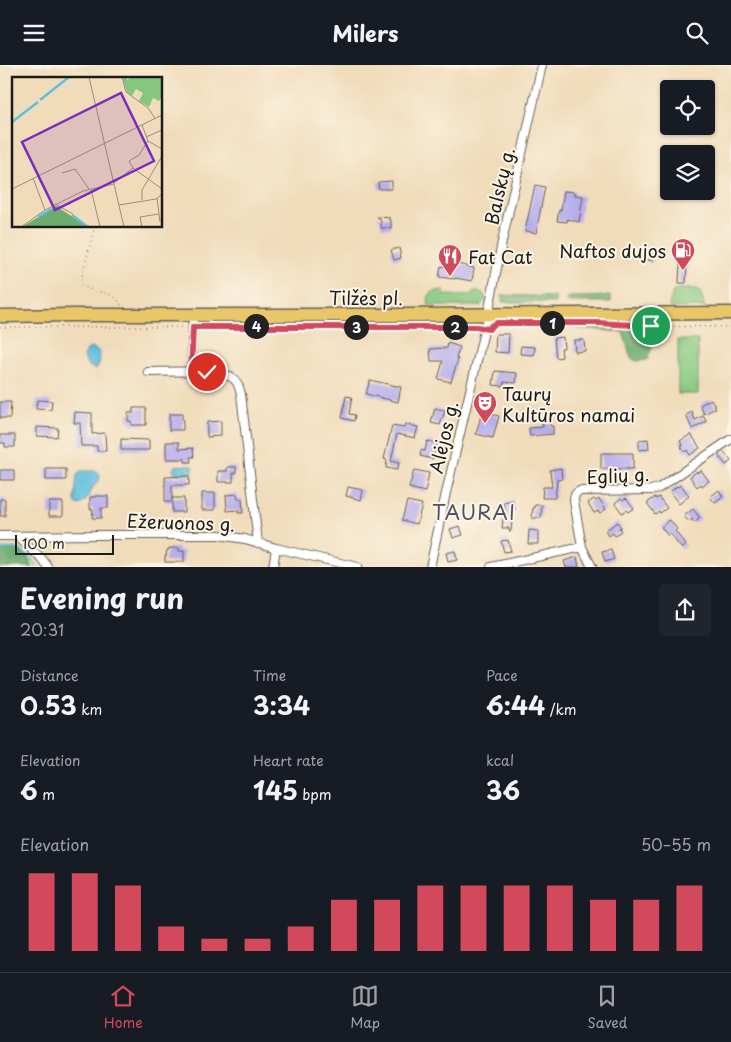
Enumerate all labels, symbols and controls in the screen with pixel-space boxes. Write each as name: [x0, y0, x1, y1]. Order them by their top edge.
text: Milers: [332, 16, 399, 49]
icon: menu: [20, 19, 48, 47]
icon: search: [683, 19, 711, 47]
inset map: [12, 77, 162, 227]
map controls: [660, 80, 715, 200]
button: locate: [660, 80, 715, 135]
street label: Balskų g.: [477, 144, 521, 228]
button: layers: [660, 145, 715, 200]
place label: Naftos dujos: [559, 237, 666, 264]
fuel station icon: Naftos dujos: [670, 237, 696, 271]
restaurant icon: Fat Cat: [437, 243, 463, 277]
place label: Fat Cat: [468, 243, 532, 270]
street label: Tilžės pl.: [329, 284, 403, 311]
pin: [630, 305, 672, 347]
pin: 1: [540, 311, 564, 335]
icon: arrive: [637, 312, 665, 340]
pin: 4: [244, 313, 268, 339]
text: 1: [549, 313, 556, 334]
pin: 3: [344, 315, 368, 339]
pin: 2: [442, 315, 468, 339]
text: 4: [252, 316, 261, 337]
text: 3: [352, 317, 361, 338]
text: 2: [451, 317, 460, 338]
pin: [186, 351, 228, 393]
icon: check: [193, 358, 221, 386]
place label: Taurų Kultūros namai: [502, 380, 635, 428]
theatre icon: Taurų Kultūros namai: [472, 390, 498, 424]
street label: Alėjos g.: [422, 398, 464, 476]
street label: Eglių g.: [586, 460, 650, 490]
district label: TAURAI: [432, 497, 516, 527]
street label: Ežeruonos g.: [126, 507, 236, 537]
scale bar: [15, 532, 114, 555]
text: 100 m: [22, 533, 65, 554]
text: Evening run: [20, 576, 184, 619]
button: share: [659, 584, 711, 636]
text: 20:31: [20, 617, 64, 641]
text: Distance: [20, 665, 79, 686]
text: Time: [253, 665, 286, 686]
text: Pace: [486, 665, 518, 686]
text: 0.53: [20, 686, 77, 724]
text: 3:34: [253, 686, 310, 724]
text: 6:44: [486, 686, 545, 724]
text: km: [77, 699, 102, 720]
text: /km: [545, 699, 577, 720]
text: Elevation: [20, 750, 80, 771]
text: Heart rate: [253, 750, 324, 771]
text: kcal: [486, 750, 514, 771]
text: 6: [20, 771, 38, 809]
text: 145: [253, 771, 298, 809]
text: 36: [486, 771, 520, 809]
text: m: [38, 784, 55, 805]
text: bpm: [298, 784, 332, 805]
text: Elevation: [20, 832, 89, 856]
text: 50–55 m: [641, 832, 711, 856]
tab: Home: [104, 982, 143, 1033]
tab: Map: [350, 982, 380, 1033]
tab: Saved: [588, 982, 627, 1033]

